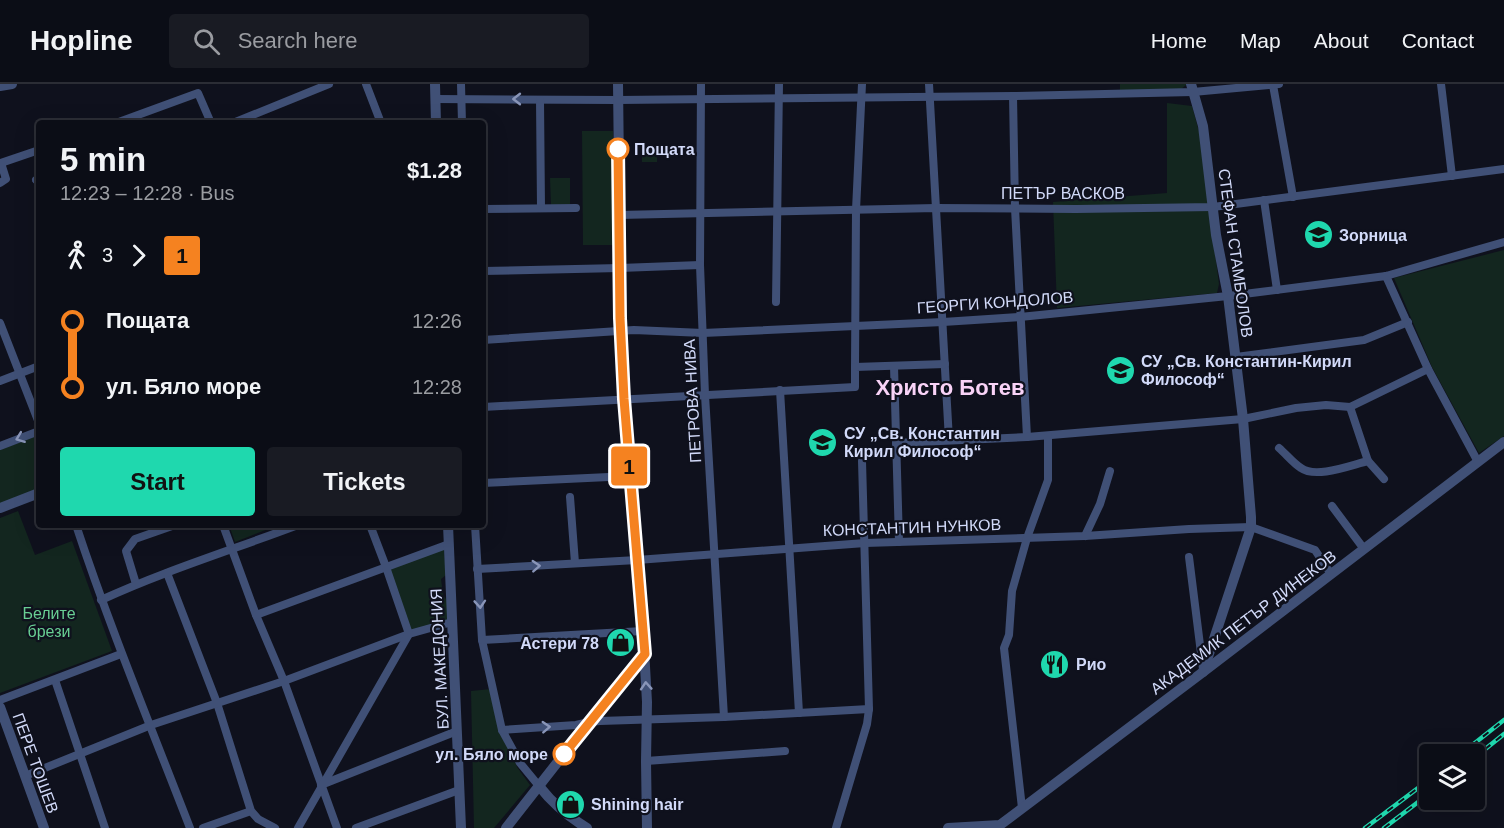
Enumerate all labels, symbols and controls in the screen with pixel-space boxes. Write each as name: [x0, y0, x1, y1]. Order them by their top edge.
search box: [169, 14, 589, 68]
text: Hopline: [30, 25, 133, 56]
icon: search: [190, 25, 223, 58]
text: Search here: [238, 28, 358, 53]
text: Home: [1151, 29, 1207, 52]
text: Map: [1240, 29, 1281, 52]
text: About: [1314, 29, 1369, 52]
text: Contact: [1402, 29, 1474, 52]
one-way arrow: [513, 93, 522, 106]
marker: Пощата: [607, 138, 629, 160]
text: 5 min: [60, 141, 146, 178]
place label: Пощата: [634, 141, 695, 158]
text: $1.28: [407, 158, 462, 183]
street label: СТЕФАН СТАМБОЛОВ: [1215, 168, 1256, 339]
text: 12:23 – 12:28 · Bus: [60, 182, 235, 204]
street label: ПЕТЪР ВАСКОВ: [1001, 185, 1125, 202]
school or university icon: Зорница: [1302, 219, 1334, 251]
place label: Зорница: [1339, 227, 1407, 244]
icon: walk: [60, 239, 93, 272]
icon: forward: [122, 239, 155, 272]
text: 3: [102, 244, 113, 266]
text: 1: [176, 244, 188, 267]
street label: ГЕОРГИ КОНДОЛОВ: [916, 289, 1074, 316]
text: Пощата: [106, 308, 189, 333]
text: 12:26: [412, 310, 462, 332]
street label: ПЕТРОВА НИВА: [681, 338, 704, 463]
place label: СУ „Св. Константин-Кирил Философ“: [1141, 353, 1352, 388]
school or university icon: СУ „Св. Константин-Кирил Философ“: [1104, 354, 1136, 386]
text: ул. Бяло море: [106, 374, 261, 399]
district label: Христо Ботев: [875, 375, 1025, 400]
text: 12:28: [412, 376, 462, 398]
place label: СУ „Св. Константин Кирил Философ“: [844, 425, 1000, 460]
school or university icon: СУ „Св. Константин Кирил Философ“: [807, 426, 839, 458]
one-way arrow: [15, 431, 25, 444]
line badge: 1: [610, 446, 648, 485]
button: Start: [60, 447, 255, 516]
button: Tickets: [267, 447, 462, 516]
text: 1: [623, 455, 635, 478]
street label: КОНСТАНТИН НУНКОВ: [823, 516, 1001, 539]
street label: АКАДЕМИК ПЕТЪР ДИНЕКОВ: [1147, 547, 1339, 698]
one-way arrow: [531, 559, 540, 572]
street label: БУЛ. МАКЕДОНИЯ: [427, 588, 452, 730]
one-way arrow: [473, 600, 486, 609]
park label: Белите брези: [22, 605, 76, 640]
shop icon: Астери 78: [604, 627, 636, 659]
place label: Астери 78: [520, 635, 599, 652]
restaurant icon: Рио: [1039, 648, 1071, 680]
place label: Рио: [1076, 656, 1107, 673]
one-way arrow: [640, 682, 653, 691]
street label: ПЕРЕ ТОШЕВ: [10, 711, 62, 816]
one-way arrow: [541, 721, 550, 734]
marker: ул. Бяло море: [553, 743, 575, 765]
map controls: [1419, 744, 1485, 810]
button: layers: [1419, 744, 1485, 810]
place label: ул. Бяло море: [435, 746, 548, 763]
shop icon: Shining hair: [554, 788, 586, 820]
place label: Shining hair: [591, 796, 683, 813]

